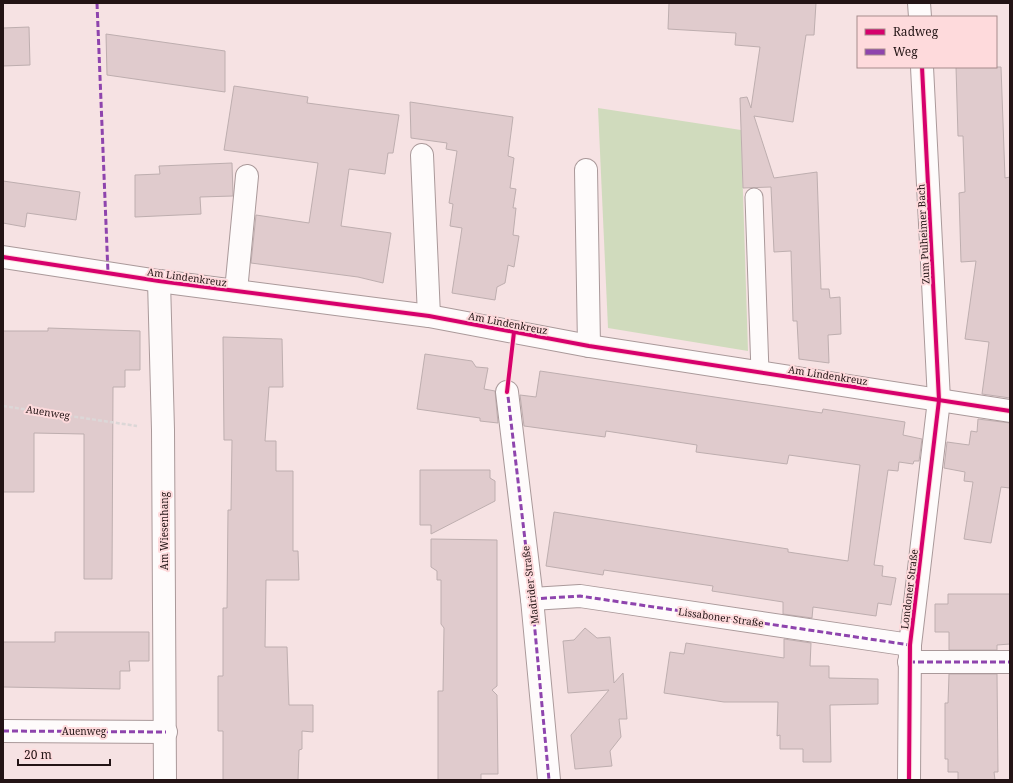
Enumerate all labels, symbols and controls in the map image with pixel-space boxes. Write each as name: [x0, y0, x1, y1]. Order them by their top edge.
legend: [857, 16, 997, 68]
text: Radweg: [893, 23, 939, 40]
text: Weg: [893, 43, 918, 60]
street label: Zum Pulheimer Bach: [913, 183, 933, 284]
street label: Am Lindenkreuz: [146, 264, 228, 290]
street label: Am Lindenkreuz: [467, 308, 549, 338]
street label: Am Lindenkreuz: [787, 362, 869, 388]
street label: Auenweg: [25, 402, 72, 422]
street label: Am Wiesenhang: [157, 491, 171, 570]
street label: Madrider Straße: [518, 545, 542, 625]
street label: Londoner Straße: [897, 548, 921, 630]
street label: Lissaboner Straße: [677, 604, 765, 630]
street label: Auenweg: [62, 724, 107, 738]
scale bar: [18, 741, 110, 767]
text: 20 m: [24, 746, 52, 763]

